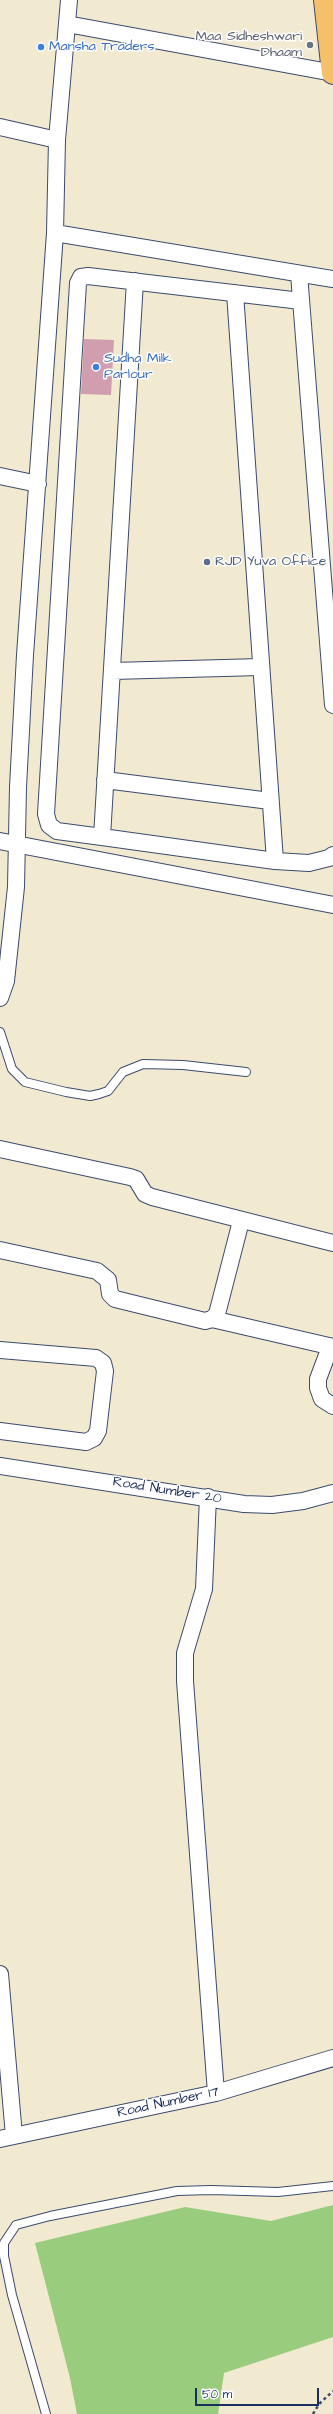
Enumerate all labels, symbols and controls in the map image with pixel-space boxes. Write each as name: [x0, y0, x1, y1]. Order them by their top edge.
place label: Maa Sidheshwari Dhaam: [196, 29, 302, 62]
place label: Mansha Traders: [49, 39, 154, 55]
marker: Maa Sidheshwari Dhaam: [305, 40, 315, 50]
marker: Mansha Traders: [36, 42, 46, 52]
place label: Sudha Milk Parlour: [104, 351, 171, 384]
marker: Sudha Milk Parlour: [91, 362, 101, 372]
place label: RJD Yuva Office: [215, 554, 326, 570]
marker: RJD Yuva Office: [202, 557, 212, 567]
street label: Road Number 20: [111, 1474, 223, 1508]
street label: Road Number 17: [116, 2084, 220, 2122]
scale bar: [197, 2380, 321, 2406]
text: 50 m: [202, 2386, 232, 2403]

